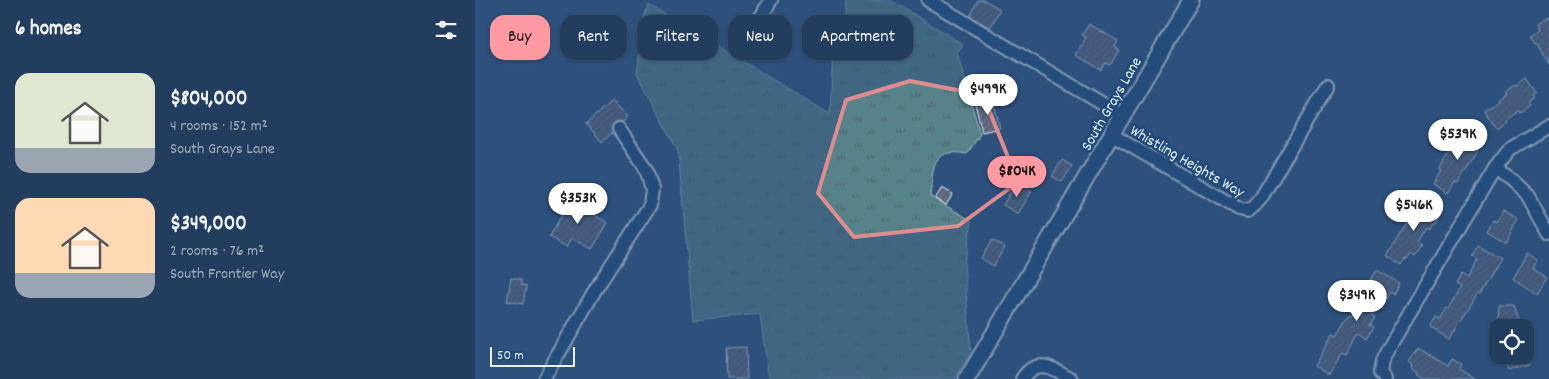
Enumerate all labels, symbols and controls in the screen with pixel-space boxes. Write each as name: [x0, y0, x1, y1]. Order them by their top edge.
text: 6 homes: [15, 15, 82, 45]
chip: Buy: [490, 15, 550, 60]
chip: Rent: [560, 15, 627, 60]
chip: Filters: [637, 15, 718, 60]
chip: New: [728, 15, 792, 60]
chip: Apartment: [802, 15, 913, 60]
icon: filters: [432, 16, 460, 44]
street label: South Grays Lane: [1076, 53, 1148, 155]
pin: $499K: [953, 74, 1023, 116]
text: $499K: [970, 78, 1006, 101]
text: $804,000: [170, 85, 248, 115]
icon: home: [55, 93, 115, 153]
text: 4 rooms · 152 m²: [170, 115, 268, 138]
pin: $539K: [1423, 119, 1493, 161]
street label: Whistling Heights Way: [1125, 120, 1249, 205]
text: $539K: [1439, 123, 1477, 146]
text: South Grays Lane: [170, 138, 275, 161]
pin: $804K: [982, 156, 1052, 198]
text: $804K: [998, 160, 1036, 183]
pin: $353K: [543, 182, 613, 225]
text: $353K: [559, 187, 597, 210]
pin: $546K: [1379, 190, 1449, 232]
text: $546K: [1395, 194, 1433, 217]
text: $349,000: [170, 210, 247, 240]
icon: home: [55, 218, 115, 278]
text: 2 rooms · 76 m²: [170, 240, 264, 263]
text: South Frontier Way: [170, 263, 284, 286]
pin: $349K: [1322, 280, 1392, 322]
text: $349K: [1339, 284, 1375, 307]
map controls: [1489, 319, 1534, 364]
button: locate: [1489, 319, 1534, 364]
scale bar: [490, 344, 575, 367]
text: 50 m: [497, 346, 524, 366]

